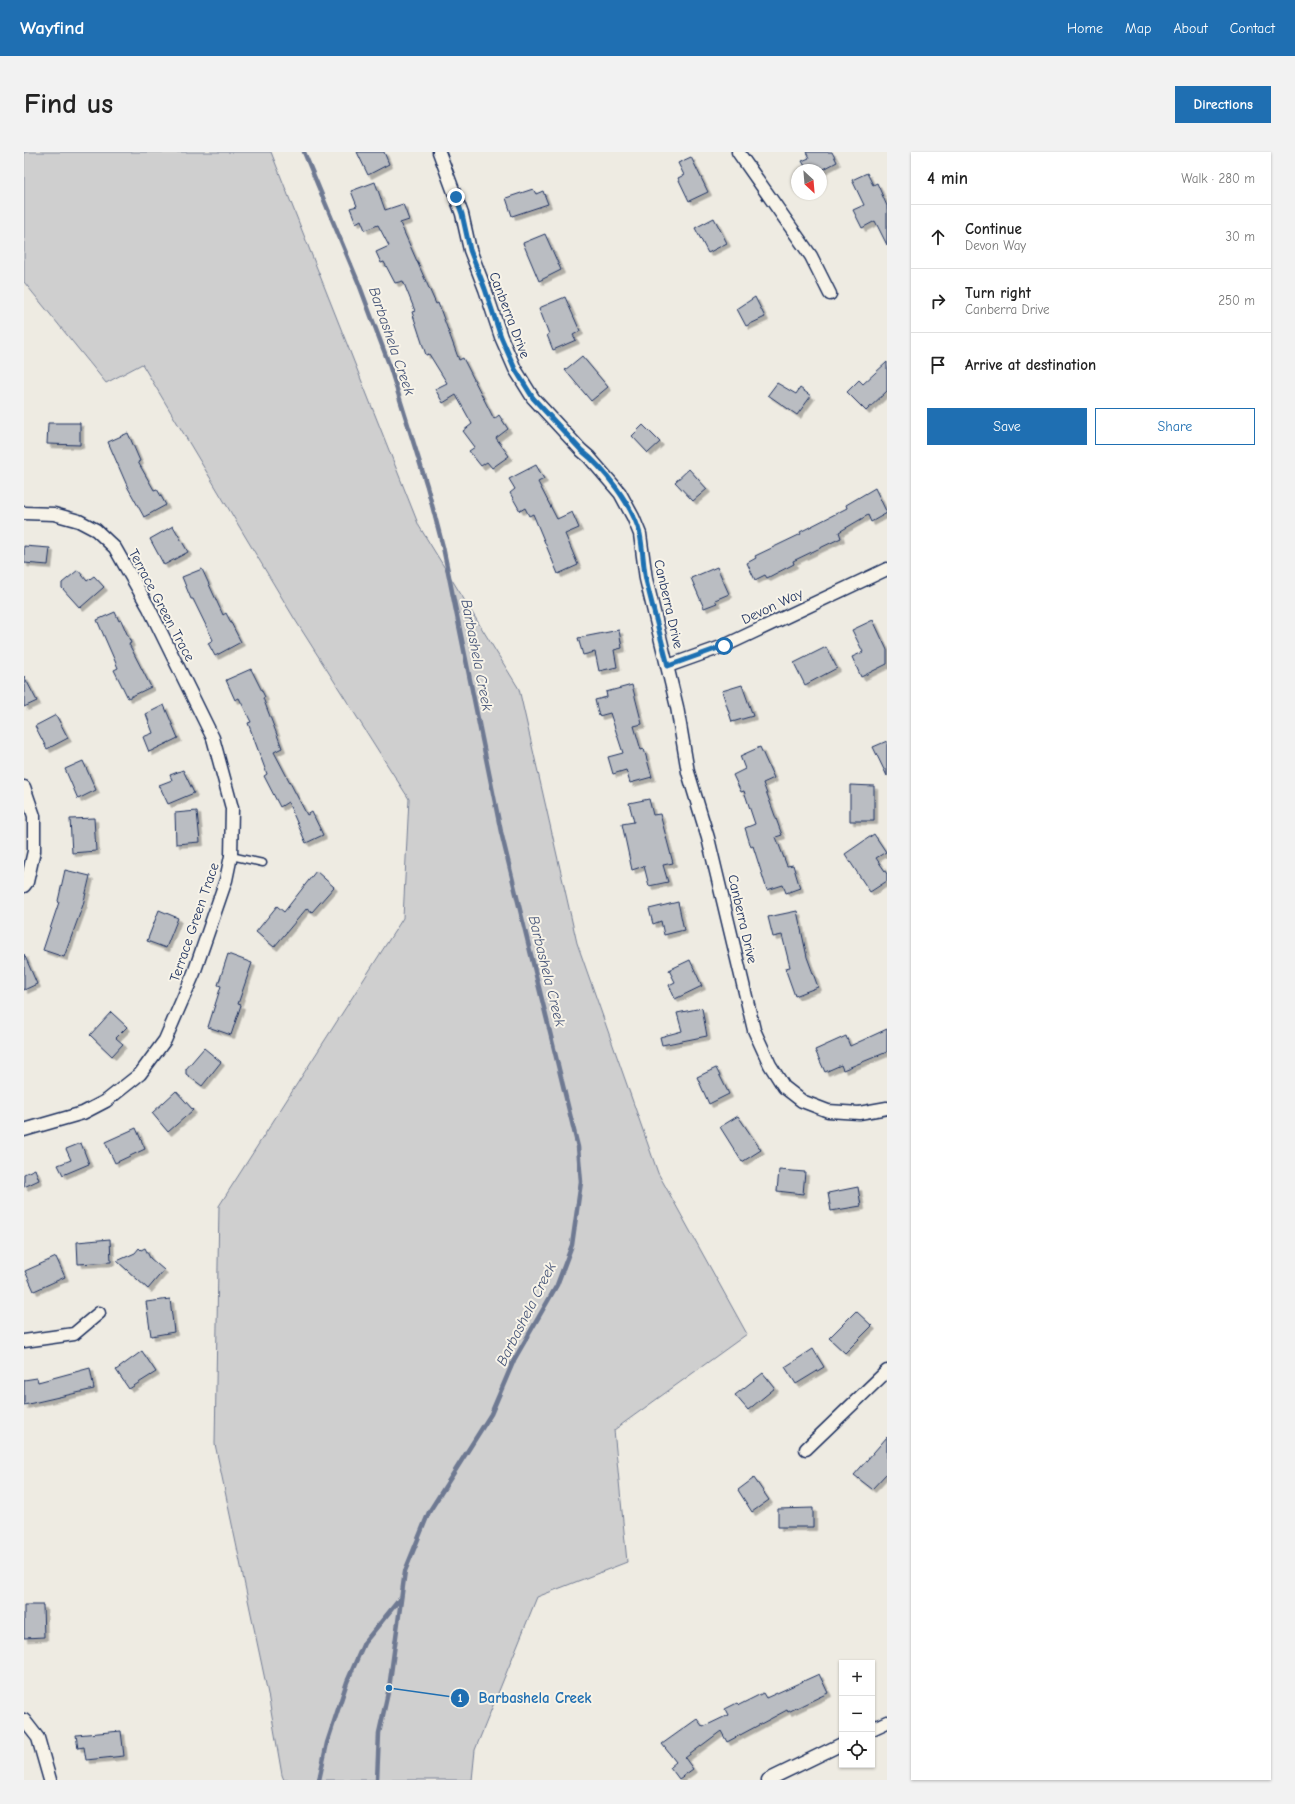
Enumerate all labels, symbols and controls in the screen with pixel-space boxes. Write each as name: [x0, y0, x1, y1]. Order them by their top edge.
text: Wayfind: [20, 17, 84, 39]
text: Home: [1067, 20, 1103, 37]
text: Map: [1125, 20, 1151, 37]
text: About: [1173, 20, 1208, 37]
text: Contact: [1230, 20, 1275, 37]
button: Directions: [1175, 86, 1271, 123]
text: Find us: [24, 88, 113, 120]
north arrow: [791, 164, 827, 200]
text: 4 min: [927, 169, 968, 188]
text: Walk · 280 m: [1181, 171, 1255, 186]
route end: [447, 188, 465, 206]
text: Continue: [965, 220, 1022, 238]
icon: ahead: [927, 226, 949, 248]
text: 30 m: [1225, 229, 1255, 244]
text: Devon Way: [965, 238, 1026, 253]
street label: Canberra Drive: [485, 270, 534, 361]
water label: Barbashela Creek: [365, 284, 419, 398]
text: Turn right: [965, 284, 1031, 302]
icon: right: [927, 290, 949, 312]
text: 250 m: [1218, 293, 1255, 308]
text: Canberra Drive: [965, 302, 1049, 317]
icon: arrive: [927, 354, 949, 376]
text: Arrive at destination: [965, 356, 1096, 374]
button: Save: [927, 408, 1087, 445]
button: Share: [1095, 408, 1255, 445]
street label: Terrace Green Trace: [125, 546, 198, 664]
street label: Canberra Drive: [650, 558, 687, 650]
street label: Devon Way: [739, 585, 806, 628]
water label: Barbashela Creek: [457, 597, 497, 713]
route start: [715, 637, 733, 655]
street label: Terrace Green Trace: [166, 860, 223, 984]
street label: Canberra Drive: [724, 873, 761, 965]
water label: Barbashela Creek: [525, 914, 570, 1029]
water label: Barbashela Creek: [492, 1259, 560, 1369]
map controls: [839, 1660, 875, 1768]
button: +: [839, 1660, 875, 1696]
callout: Barbashela Creek: [450, 1684, 600, 1711]
text: Barbashela Creek: [478, 1689, 592, 1707]
text: 1: [458, 1691, 463, 1705]
button: −: [839, 1696, 875, 1732]
button: locate: [839, 1732, 875, 1768]

